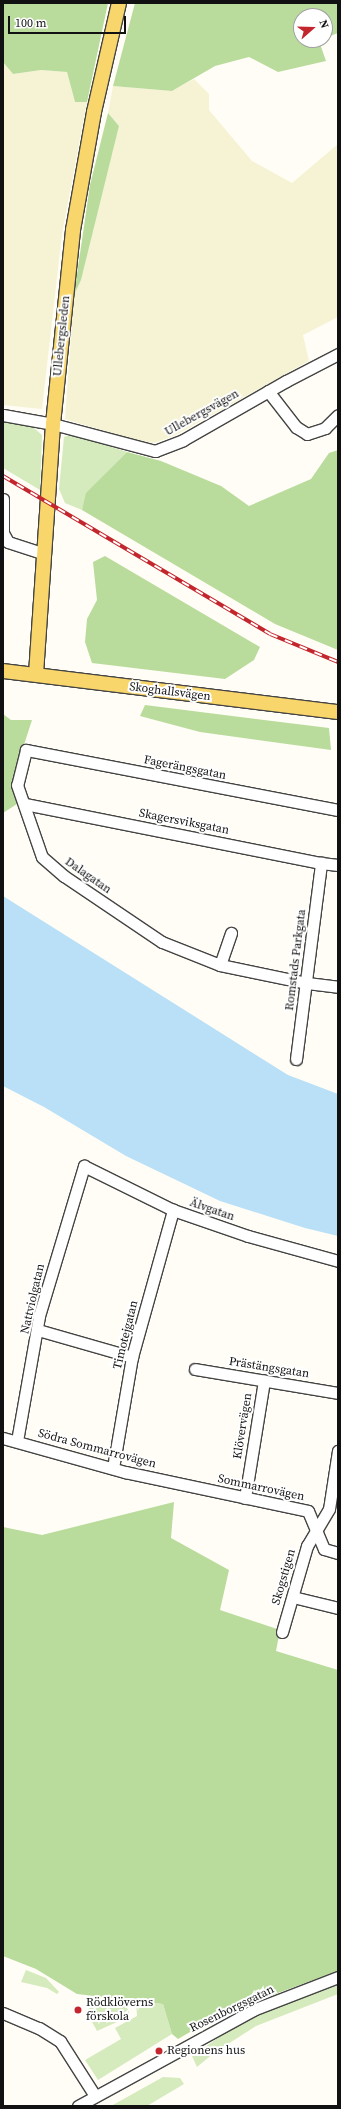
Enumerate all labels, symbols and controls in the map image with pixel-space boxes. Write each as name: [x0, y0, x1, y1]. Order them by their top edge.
scale bar: [10, 8, 128, 34]
north arrow: [293, 8, 333, 48]
text: 100 m: [15, 15, 47, 31]
text: N: [315, 18, 332, 30]
street label: Ullebergsleden: [51, 295, 73, 377]
street label: Ullebergsvägen: [162, 387, 242, 439]
street label: Skoghallsvägen: [128, 680, 212, 704]
street label: Fagerängsgatan: [143, 753, 227, 783]
street label: Skagersviksgatan: [138, 806, 230, 838]
street label: Dalagatan: [62, 855, 114, 897]
street label: Romstads Parkgata: [283, 909, 309, 1011]
street label: Älvgatan: [188, 1196, 236, 1224]
street label: Nattviolgatan: [18, 1262, 48, 1336]
street label: Timotejgatan: [110, 1299, 142, 1371]
street label: Prästängsgatan: [228, 1355, 310, 1381]
street label: Klövervägen: [231, 1392, 255, 1460]
street label: Södra Sommarrovägen: [36, 1426, 158, 1472]
street label: Sommarrovägen: [216, 1472, 306, 1504]
street label: Skogstigen: [269, 1547, 299, 1607]
street label: Rosenborgsgatan: [187, 1982, 277, 2036]
place label: Rödklöverns förskola: [86, 1996, 153, 2024]
marker: Rödklöverns förskola: [73, 2005, 83, 2015]
place label: Regionens hus: [167, 2044, 245, 2058]
marker: Regionens hus: [154, 2046, 164, 2056]

